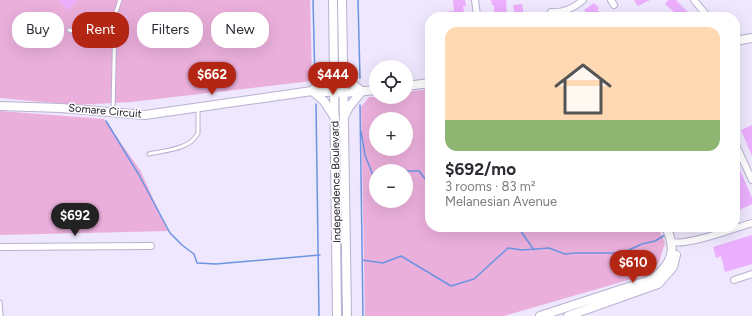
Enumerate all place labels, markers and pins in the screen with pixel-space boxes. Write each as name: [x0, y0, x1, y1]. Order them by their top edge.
pin: $662: [188, 62, 236, 96]
pin: $444: [309, 62, 357, 96]
pin: $692: [51, 203, 99, 237]
pin: $610: [609, 250, 657, 284]

